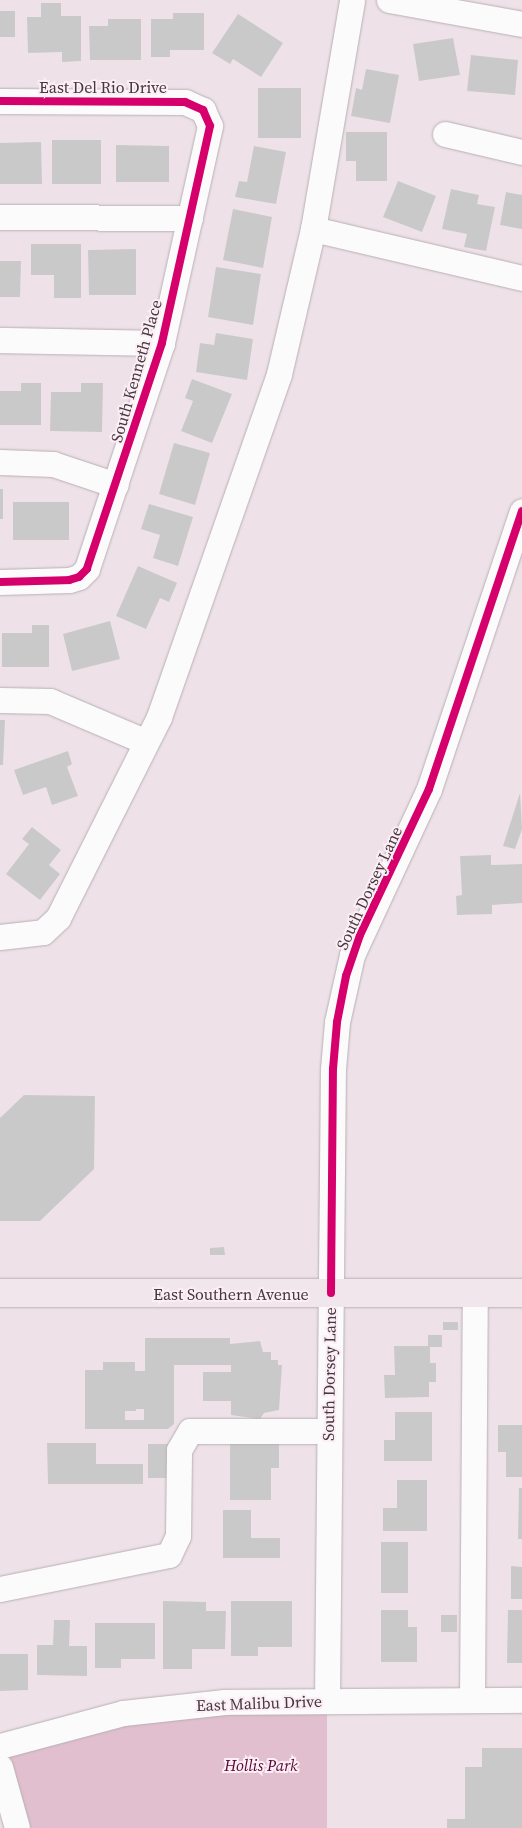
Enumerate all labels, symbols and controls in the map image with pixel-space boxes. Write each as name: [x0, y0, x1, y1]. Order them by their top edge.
street label: East Del Rio Drive: [39, 77, 167, 97]
street label: South Kenneth Place: [106, 297, 166, 445]
street label: South Dorsey Lane: [332, 823, 406, 953]
street label: East Southern Avenue: [153, 1284, 309, 1304]
street label: South Dorsey Lane: [318, 1307, 340, 1441]
street label: East Malibu Drive: [196, 1691, 322, 1715]
park label: Hollis Park: [224, 1755, 298, 1775]

